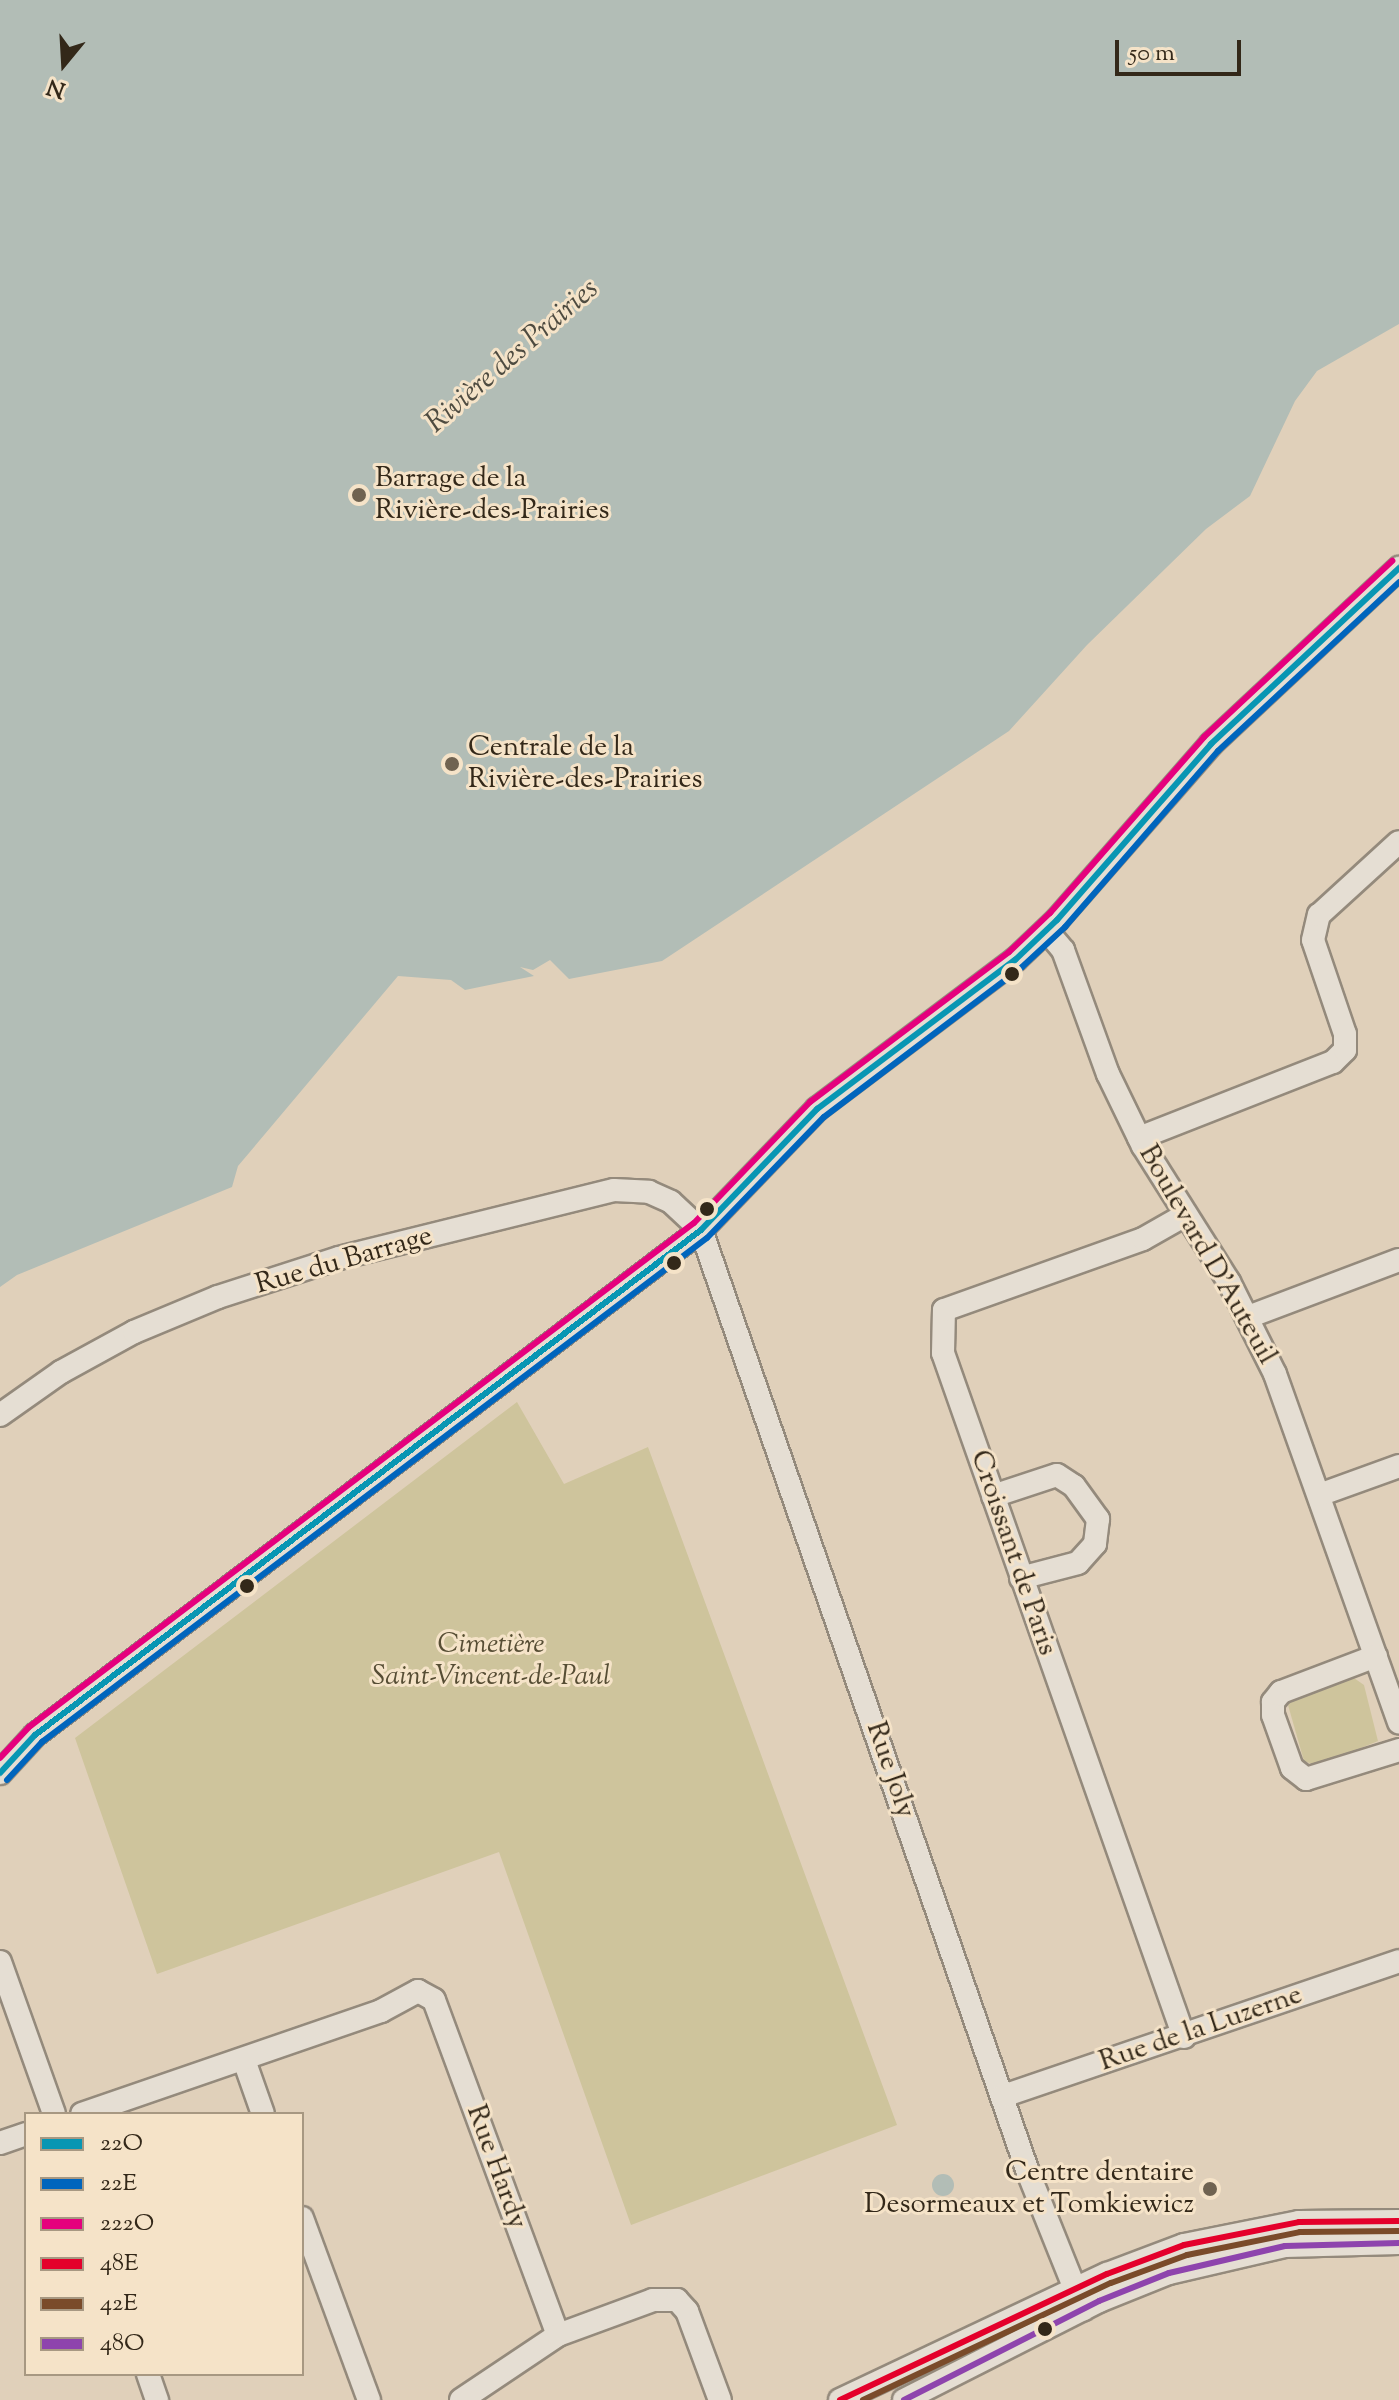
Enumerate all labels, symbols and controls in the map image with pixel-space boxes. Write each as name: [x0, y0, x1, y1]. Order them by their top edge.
north arrow: [24, 24, 104, 104]
scale bar: [1119, 24, 1245, 74]
text: 50 m: [1129, 37, 1175, 71]
text: N: [43, 69, 70, 105]
water label: Rivière des Prairies: [419, 272, 607, 442]
place label: Barrage de la Rivière-des-Prairies: [375, 462, 610, 528]
marker: Barrage de la Rivière-des-Prairies: [350, 486, 368, 504]
place label: Centrale de la Rivière-des-Prairies: [468, 731, 703, 797]
marker: Centrale de la Rivière-des-Prairies: [443, 755, 461, 773]
unlabelled marker: [1004, 966, 1020, 982]
street label: Boulevard D'Auteuil: [1131, 1139, 1283, 1371]
unlabelled marker: [699, 1201, 715, 1217]
street label: Rue du Barrage: [252, 1220, 436, 1302]
unlabelled marker: [666, 1255, 682, 1271]
street label: Croissant de Paris: [962, 1446, 1064, 1660]
unlabelled marker: [239, 1578, 255, 1594]
park label: Cimetière Saint-Vincent-de-Paul: [371, 1628, 611, 1694]
street label: Rue Joly: [858, 1718, 922, 1822]
street label: Rue de la Luzerne: [1095, 1979, 1307, 2079]
street label: Rue Hardy: [458, 2101, 534, 2233]
legend: [24, 2112, 304, 2376]
text: 22O: [100, 2127, 143, 2161]
place label: Centre dentaire Desormeaux et Tomkiewicz: [864, 2156, 1194, 2222]
text: 22E: [100, 2167, 137, 2201]
marker: Centre dentaire Desormeaux et Tomkiewicz: [1201, 2180, 1219, 2198]
text: 222O: [100, 2207, 154, 2241]
text: 48E: [100, 2247, 139, 2281]
text: 42E: [100, 2287, 138, 2321]
unlabelled marker: [1037, 2321, 1053, 2337]
text: 48O: [100, 2327, 145, 2361]

